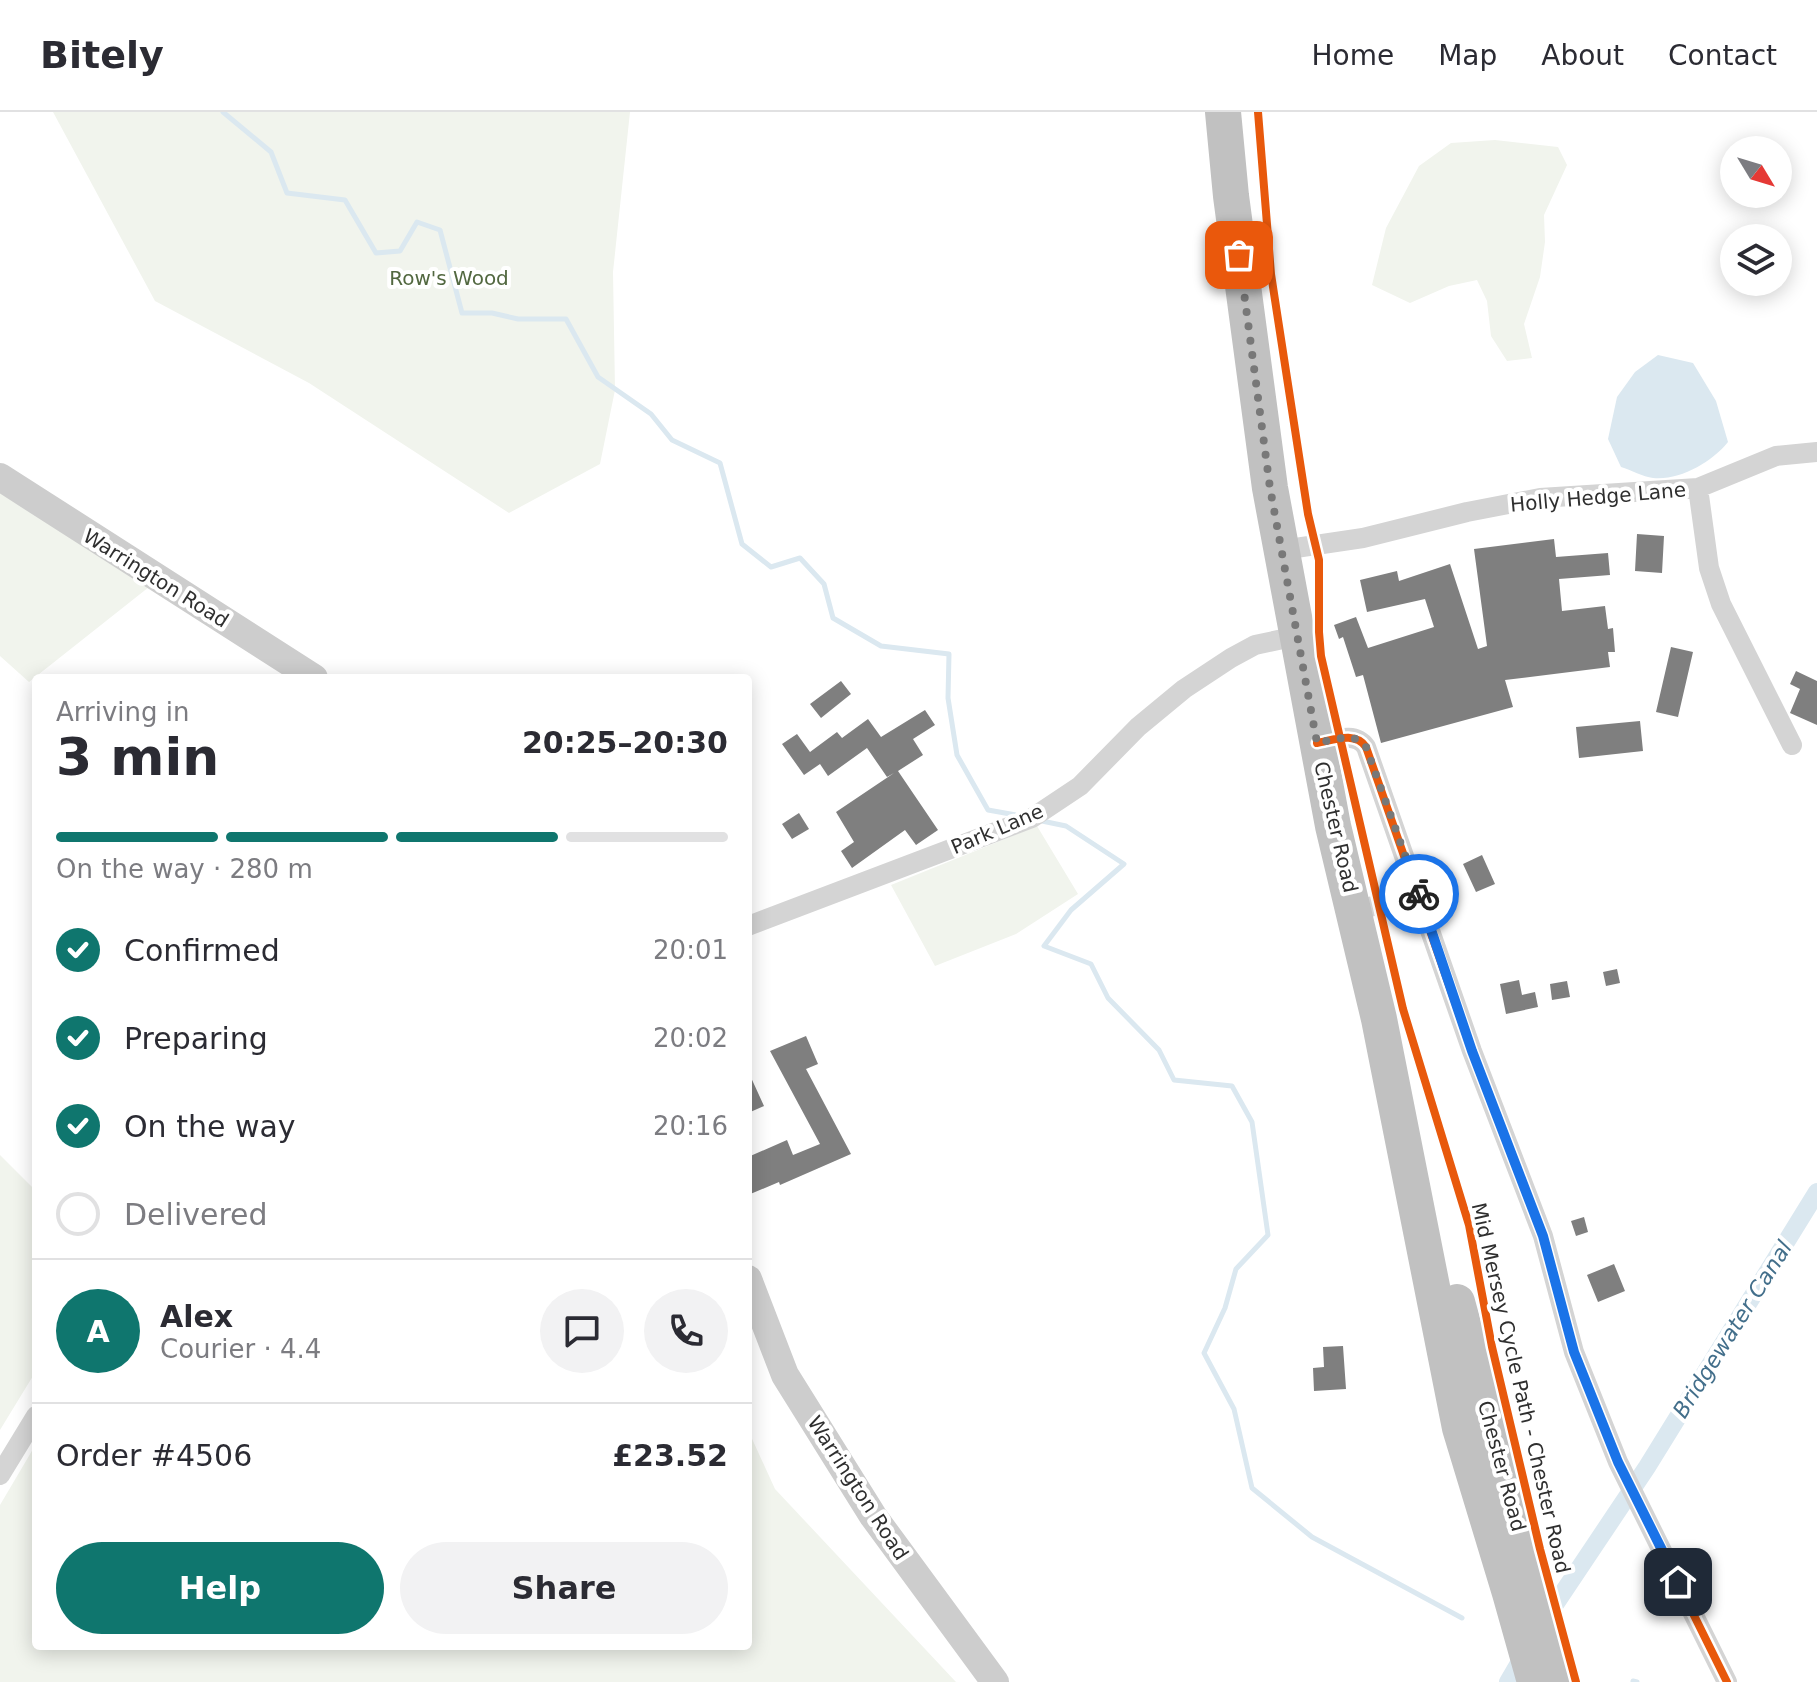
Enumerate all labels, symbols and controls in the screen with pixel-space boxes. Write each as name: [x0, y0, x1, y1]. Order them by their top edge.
text: Bitely: [40, 33, 164, 77]
text: Home: [1311, 39, 1394, 72]
text: Map: [1438, 39, 1497, 72]
text: About: [1541, 39, 1624, 72]
text: Contact: [1668, 39, 1777, 72]
north arrow: [1720, 136, 1792, 208]
map controls: [1720, 136, 1792, 296]
pin: [1205, 221, 1273, 289]
button: layers: [1720, 224, 1792, 296]
icon: bag: [1217, 233, 1261, 277]
park label: Row's Wood: [389, 266, 509, 290]
street label: Holly Hedge Lane: [1509, 477, 1687, 517]
street label: Warrington Road: [79, 524, 233, 632]
text: Arriving in: [56, 697, 190, 727]
text: 20:25–20:30: [522, 725, 728, 760]
text: 3 min: [56, 727, 219, 787]
street label: Chester Road: [1309, 759, 1363, 895]
street label: Park Lane: [947, 799, 1047, 859]
text: On the way · 280 m: [56, 854, 313, 884]
courier: [1379, 854, 1459, 934]
icon: bike: [1397, 872, 1441, 916]
icon: check: [56, 928, 100, 972]
text: Confirmed: [124, 933, 280, 968]
text: 20:01: [653, 935, 728, 965]
icon: check: [56, 1016, 100, 1060]
text: Preparing: [124, 1021, 268, 1056]
text: 20:02: [653, 1023, 728, 1053]
icon: check: [56, 1104, 100, 1148]
text: On the way: [124, 1109, 296, 1144]
text: 20:16: [653, 1111, 728, 1141]
text: Delivered: [124, 1197, 268, 1232]
street label: Mid Mersey Cycle Path - Chester Road: [1467, 1200, 1575, 1576]
water label: Bridgewater Canal: [1668, 1236, 1797, 1422]
button: chat: [540, 1289, 624, 1373]
button: phone: [644, 1289, 728, 1373]
text: Alex: [160, 1299, 233, 1334]
text: A: [86, 1314, 110, 1349]
text: Courier · 4.4: [160, 1334, 321, 1364]
street label: Chester Road: [1473, 1398, 1531, 1534]
street label: Warrington Road: [802, 1411, 914, 1565]
text: Order #4506: [56, 1438, 252, 1473]
text: £23.52: [612, 1438, 728, 1473]
button: Help: [56, 1542, 384, 1634]
button: Share: [400, 1542, 728, 1634]
pin: [1644, 1548, 1712, 1616]
icon: home: [1656, 1560, 1700, 1604]

